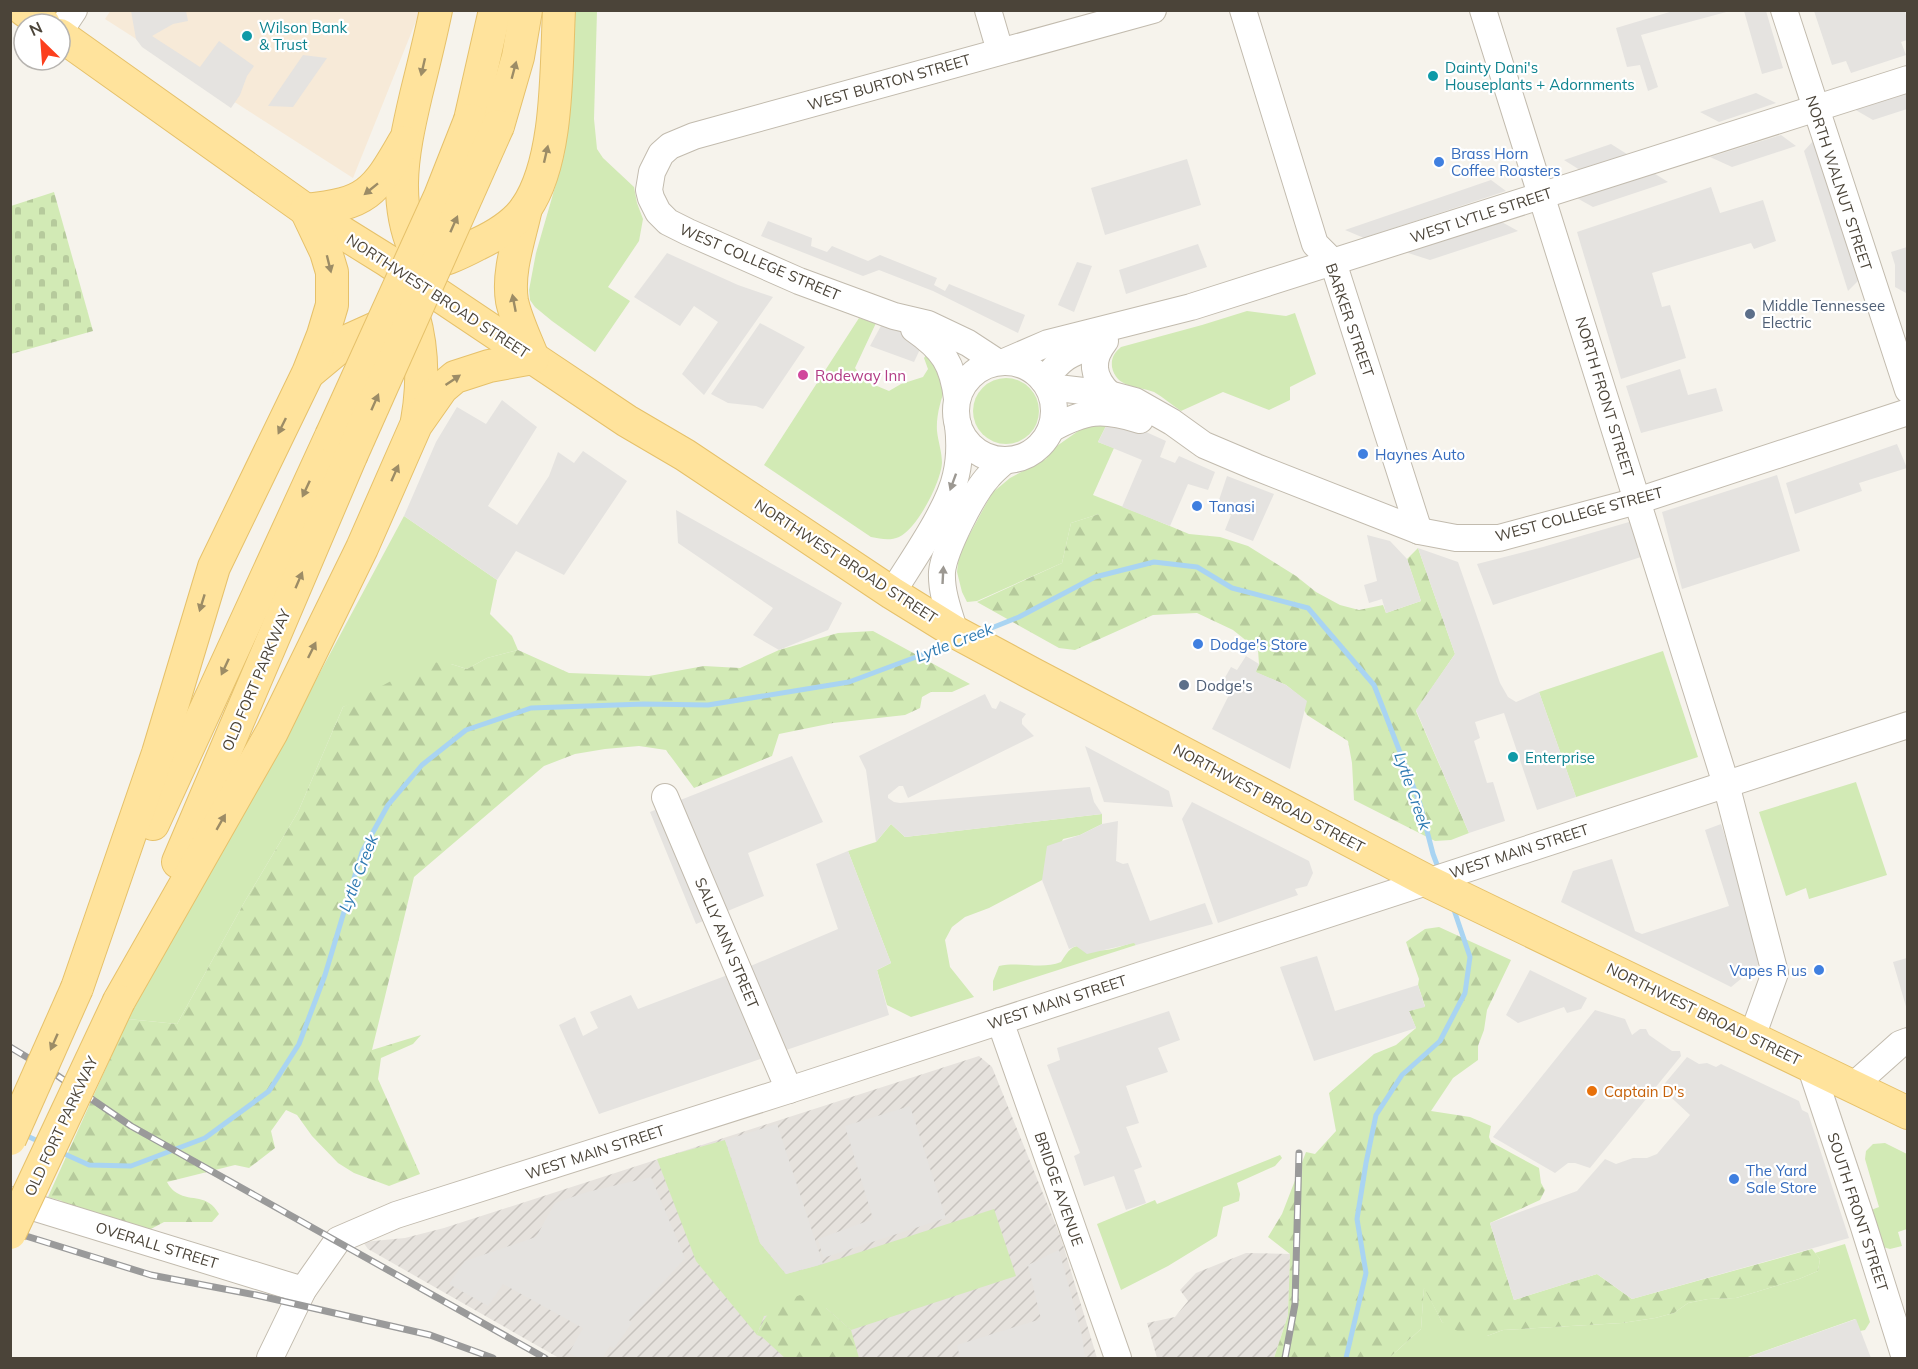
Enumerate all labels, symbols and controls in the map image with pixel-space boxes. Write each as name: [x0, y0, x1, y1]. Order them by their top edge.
north arrow: [12, 12, 72, 72]
text: N: [26, 17, 45, 40]
place label: Wilson Bank & Trust: [259, 18, 348, 54]
marker: Wilson Bank & Trust: [240, 29, 254, 43]
street label: WEST BURTON STREET: [805, 50, 973, 114]
one-way arrow: [417, 58, 427, 77]
place label: Dainty Dani's Houseplants + Adornments: [1445, 58, 1635, 94]
one-way arrow: [510, 61, 519, 79]
marker: Dainty Dani's Houseplants + Adornments: [1426, 69, 1440, 83]
street label: NORTH WALNUT STREET: [1802, 93, 1876, 273]
place label: Brass Horn Coffee Roasters: [1451, 144, 1560, 180]
one-way arrow: [542, 145, 552, 163]
marker: Brass Horn Coffee Roasters: [1432, 155, 1446, 169]
one-way arrow: [363, 183, 378, 195]
street label: WEST LYTLE STREET: [1408, 183, 1554, 247]
one-way arrow: [449, 215, 459, 233]
street label: WEST COLLEGE STREET: [677, 219, 843, 305]
street label: NORTHWEST BROAD STREET: [343, 230, 533, 362]
one-way arrow: [325, 254, 335, 273]
street label: BARKER STREET: [1322, 261, 1378, 379]
one-way arrow: [509, 294, 518, 313]
place label: Middle Tennessee Electric: [1762, 296, 1885, 332]
marker: Middle Tennessee Electric: [1743, 307, 1757, 321]
street label: NORTH FRONT STREET: [1572, 314, 1638, 480]
place label: Rodeway Inn: [815, 366, 906, 385]
marker: Rodeway Inn: [796, 368, 810, 382]
one-way arrow: [445, 375, 461, 386]
one-way arrow: [370, 393, 380, 411]
one-way arrow: [277, 417, 287, 434]
place label: Haynes Auto: [1375, 445, 1465, 464]
marker: Haynes Auto: [1356, 447, 1370, 461]
one-way arrow: [390, 464, 400, 482]
one-way arrow: [947, 473, 957, 491]
one-way arrow: [302, 481, 311, 498]
street label: WEST COLLEGE STREET: [1493, 482, 1665, 546]
street label: NORTHWEST BROAD STREET: [751, 495, 941, 627]
place label: Tanasi: [1209, 497, 1255, 516]
marker: Tanasi: [1190, 499, 1204, 513]
one-way arrow: [939, 565, 948, 584]
one-way arrow: [294, 571, 303, 588]
one-way arrow: [197, 594, 206, 612]
street label: OLD FORT PARKWAY: [218, 605, 295, 754]
water label: Lytle Creek: [912, 618, 996, 666]
place label: Dodge's Store: [1210, 635, 1307, 654]
marker: Dodge's Store: [1191, 637, 1205, 651]
one-way arrow: [308, 641, 317, 658]
one-way arrow: [220, 658, 230, 676]
place label: Dodge's: [1196, 676, 1253, 695]
marker: Dodge's: [1177, 678, 1191, 692]
street label: NORTHWEST BROAD STREET: [1170, 739, 1368, 857]
place label: Enterprise: [1525, 748, 1595, 767]
water label: Lytle Creek: [1390, 749, 1436, 833]
marker: Enterprise: [1506, 750, 1520, 764]
one-way arrow: [216, 813, 226, 830]
street label: WEST MAIN STREET: [1447, 819, 1591, 883]
water label: Lytle Creek: [334, 831, 382, 915]
street label: SALLY ANN STREET: [691, 875, 763, 1011]
street label: NORTHWEST BROAD STREET: [1604, 959, 1804, 1069]
place label: Vapes R us: [1729, 961, 1807, 980]
marker: Vapes R us: [1812, 963, 1826, 977]
street label: WEST MAIN STREET: [985, 970, 1129, 1034]
one-way arrow: [48, 1033, 58, 1051]
street label: OLD FORT PARKWAY: [20, 1052, 102, 1199]
place label: Captain D's: [1604, 1082, 1684, 1101]
marker: Captain D's: [1585, 1084, 1599, 1098]
street label: WEST MAIN STREET: [523, 1120, 667, 1184]
street label: BRIDGE AVENUE: [1031, 1129, 1088, 1249]
street label: SOUTH FRONT STREET: [1823, 1130, 1893, 1294]
place label: The Yard Sale Store: [1746, 1161, 1817, 1197]
marker: The Yard Sale Store: [1727, 1172, 1741, 1186]
street label: OVERALL STREET: [93, 1217, 221, 1273]

